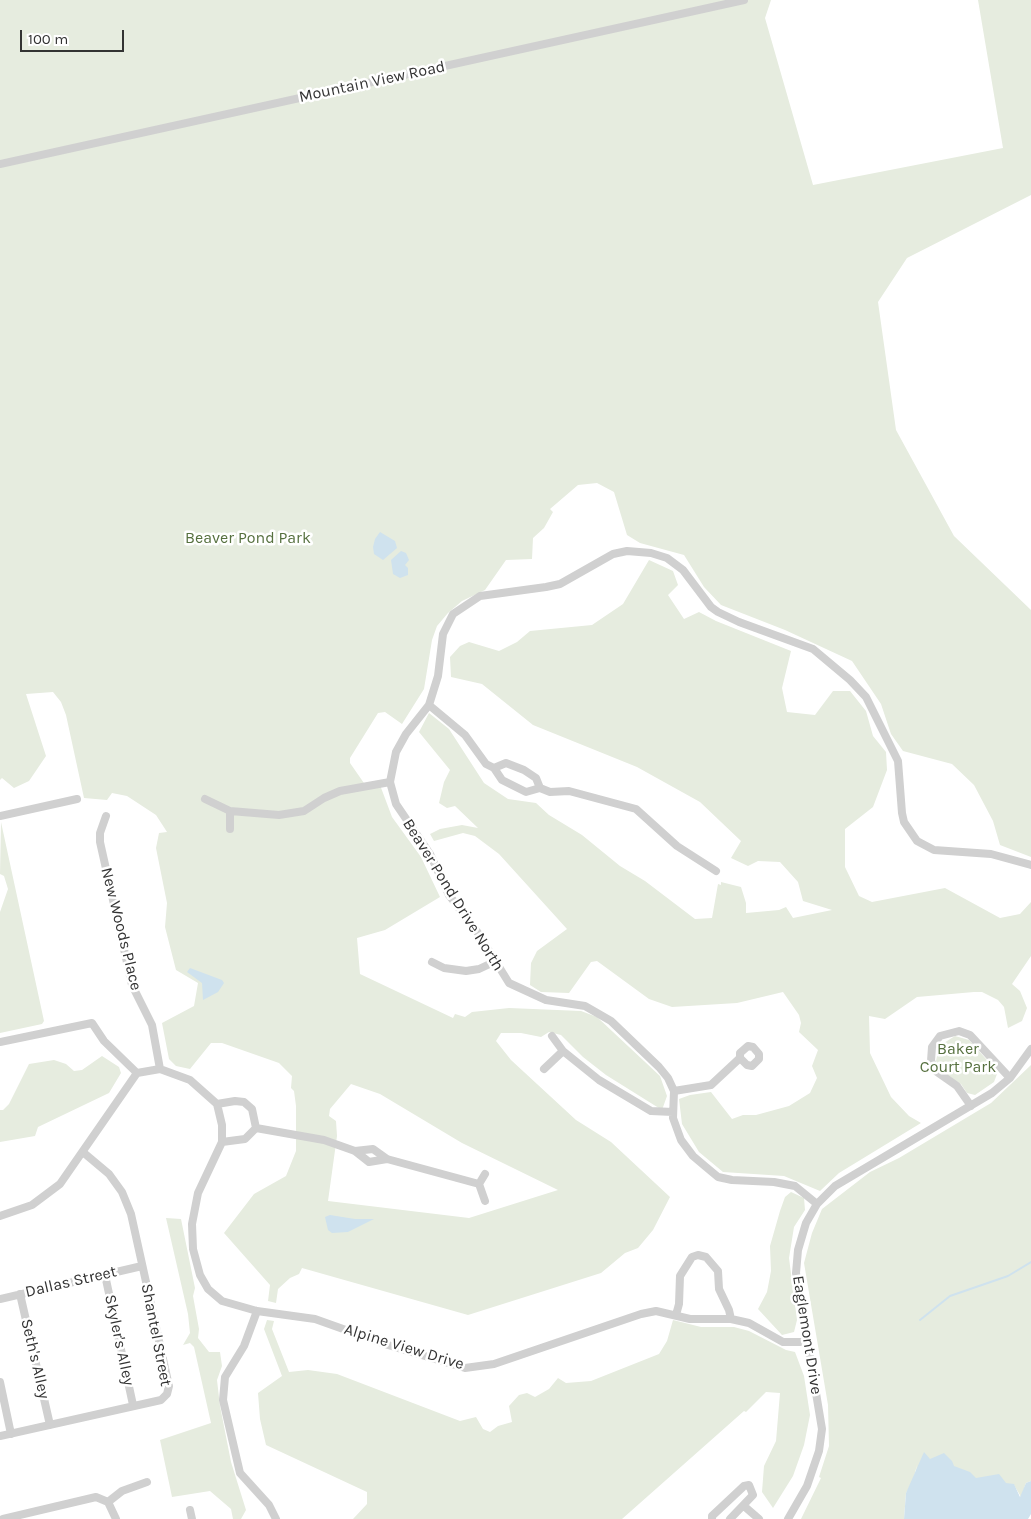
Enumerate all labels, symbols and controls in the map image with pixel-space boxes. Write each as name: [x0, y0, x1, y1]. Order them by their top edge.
scale bar: [22, 20, 126, 52]
text: 100 m: [28, 30, 68, 48]
street label: Mountain View Road: [297, 57, 447, 107]
park label: Beaver Pond Park: [185, 528, 311, 548]
street label: Beaver Pond Drive North: [398, 815, 508, 975]
street label: New Woods Place: [96, 865, 146, 993]
park label: Baker Court Park: [920, 1039, 996, 1077]
street label: Dallas Street: [23, 1262, 119, 1302]
street label: Eaglemont Drive: [788, 1274, 826, 1396]
street label: Shantel Street: [137, 1282, 175, 1388]
street label: Skyler's Alley: [100, 1293, 138, 1387]
street label: Seth's Alley: [16, 1317, 54, 1401]
street label: Alpine View Drive: [342, 1320, 466, 1374]

